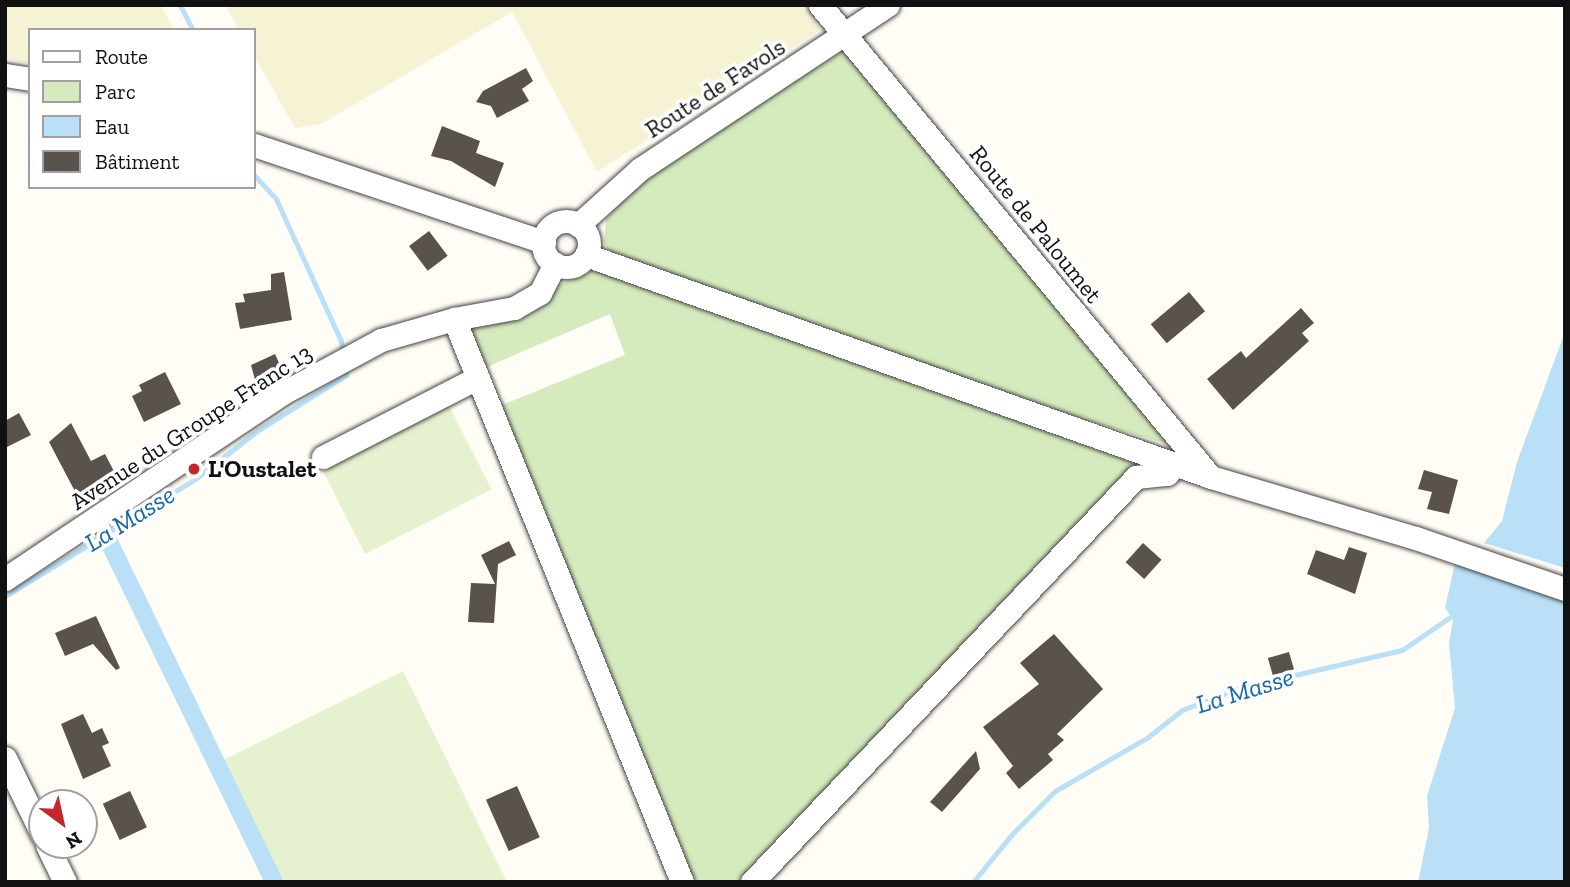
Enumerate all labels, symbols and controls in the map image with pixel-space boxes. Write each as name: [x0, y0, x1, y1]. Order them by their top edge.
legend: [28, 28, 256, 189]
street label: Route de Favols: [640, 32, 790, 144]
text: Route: [95, 44, 148, 69]
text: Parc: [95, 79, 136, 104]
text: Eau: [95, 114, 129, 139]
street label: Route de Paloumet: [964, 140, 1108, 308]
text: Bâtiment: [95, 149, 179, 174]
street label: Avenue du Groupe Franc 13: [65, 338, 317, 516]
place label: L'Oustalet: [208, 455, 316, 483]
marker: L'Oustalet: [186, 461, 202, 477]
water label: La Masse: [79, 479, 181, 559]
water label: La Masse: [1192, 661, 1298, 721]
north arrow: [28, 789, 98, 859]
text: N: [61, 827, 86, 854]

